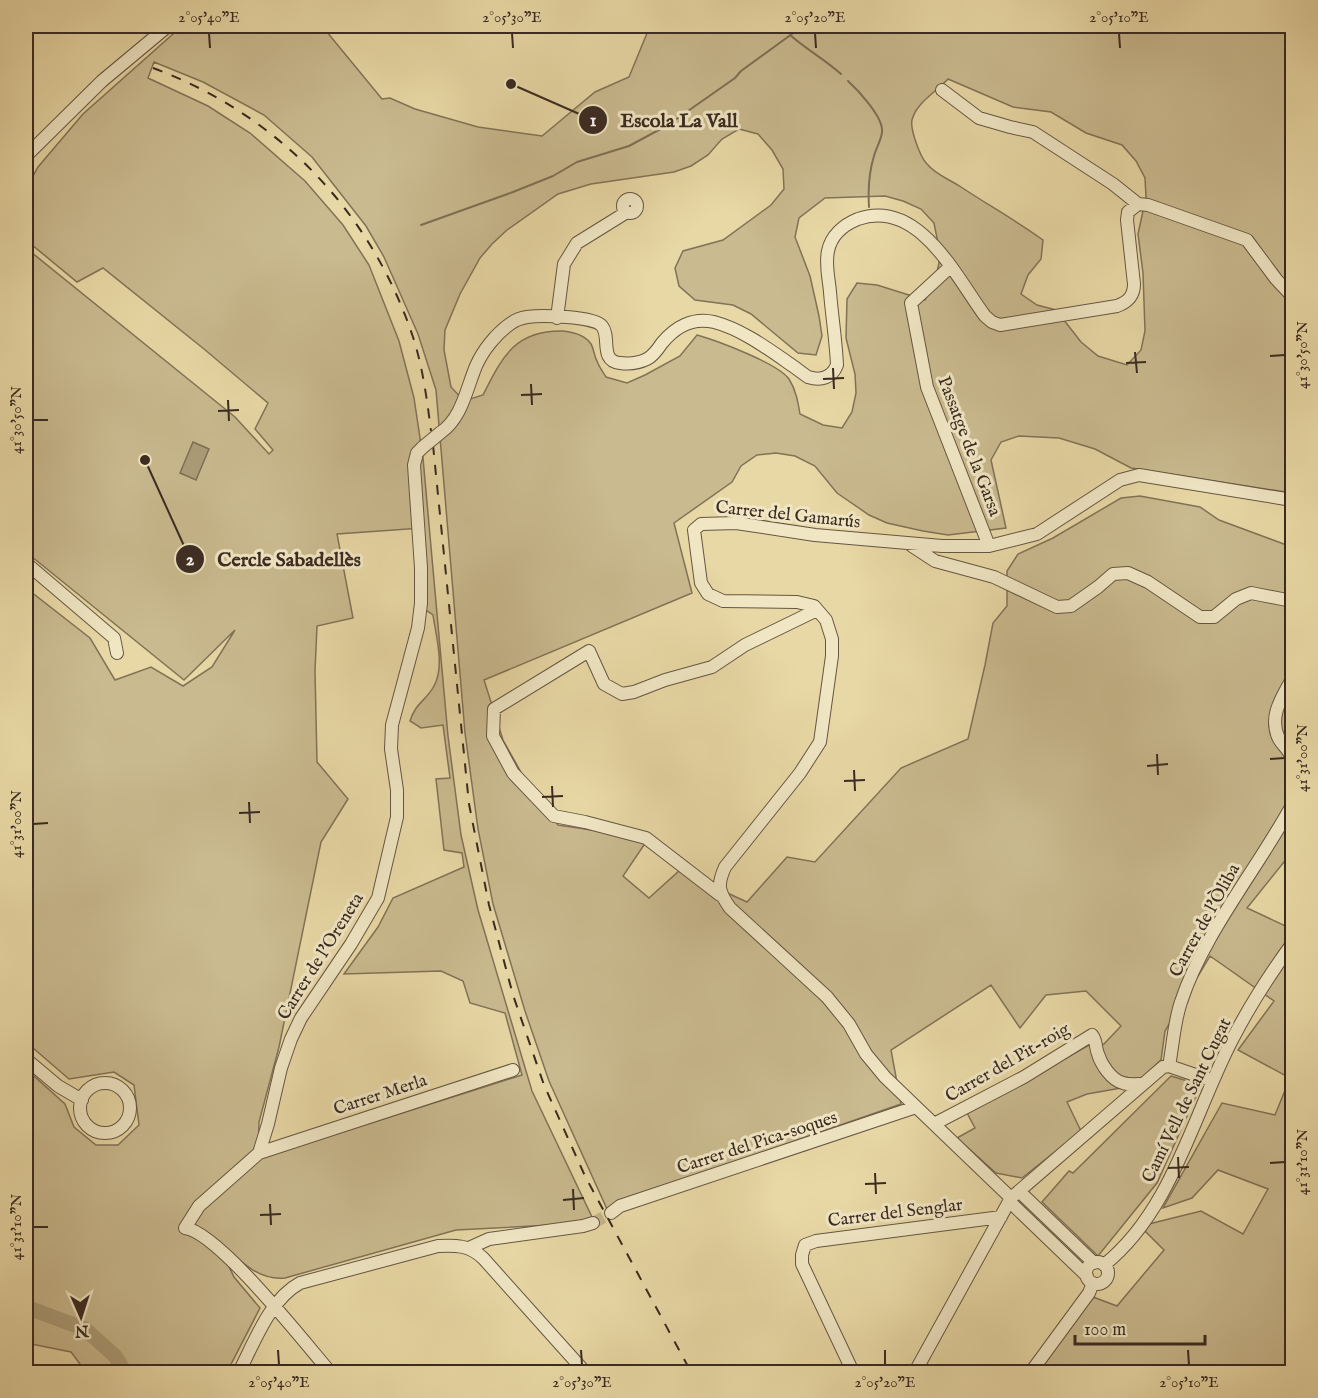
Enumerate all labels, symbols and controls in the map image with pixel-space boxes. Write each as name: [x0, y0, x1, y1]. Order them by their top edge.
text: 2°05'40"E: [178, 8, 240, 27]
text: 2°05'30"E: [482, 8, 542, 27]
text: 2°05'20"E: [785, 8, 845, 27]
text: 2°05'10"E: [1089, 8, 1149, 27]
callout: Escola La Vall: [578, 101, 750, 139]
text: Escola La Vall: [620, 109, 738, 134]
text: 1: [590, 110, 597, 133]
text: 41°30'50"N: [1293, 321, 1312, 389]
street label: Passatge de la Garsa: [931, 373, 1006, 520]
text: 41°30'50"N: [7, 386, 26, 454]
street label: Carrer del Gamarús: [714, 496, 861, 535]
callout: Cercle Sabadellès: [175, 540, 372, 578]
text: Cercle Sabadellès: [217, 548, 361, 573]
text: 2: [186, 549, 195, 572]
text: 41°31'00"N: [1293, 724, 1312, 792]
text: 41°31'00"N: [7, 790, 26, 858]
street label: Carrer de l'Òliba: [1163, 859, 1246, 982]
street label: Carrer de l'Oreneta: [273, 889, 370, 1025]
street label: Camí Vell de Sant Cugat: [1137, 1014, 1237, 1187]
street label: Carrer del Pit-roig: [941, 1018, 1074, 1108]
street label: Carrer Merla: [331, 1069, 430, 1121]
street label: Carrer del Pica-soques: [674, 1107, 841, 1180]
text: 41°31'10"N: [1293, 1129, 1312, 1195]
text: 41°31'10"N: [7, 1194, 26, 1260]
street label: Carrer del Senglar: [827, 1194, 964, 1233]
north arrow: [51, 1287, 111, 1347]
scale bar: [1075, 1308, 1206, 1346]
text: 100 m: [1084, 1319, 1126, 1342]
text: N: [74, 1320, 90, 1340]
text: 2°05'40"E: [248, 1373, 310, 1392]
text: 2°05'30"E: [552, 1373, 612, 1392]
text: 2°05'20"E: [855, 1373, 915, 1392]
text: 2°05'10"E: [1159, 1373, 1219, 1392]

